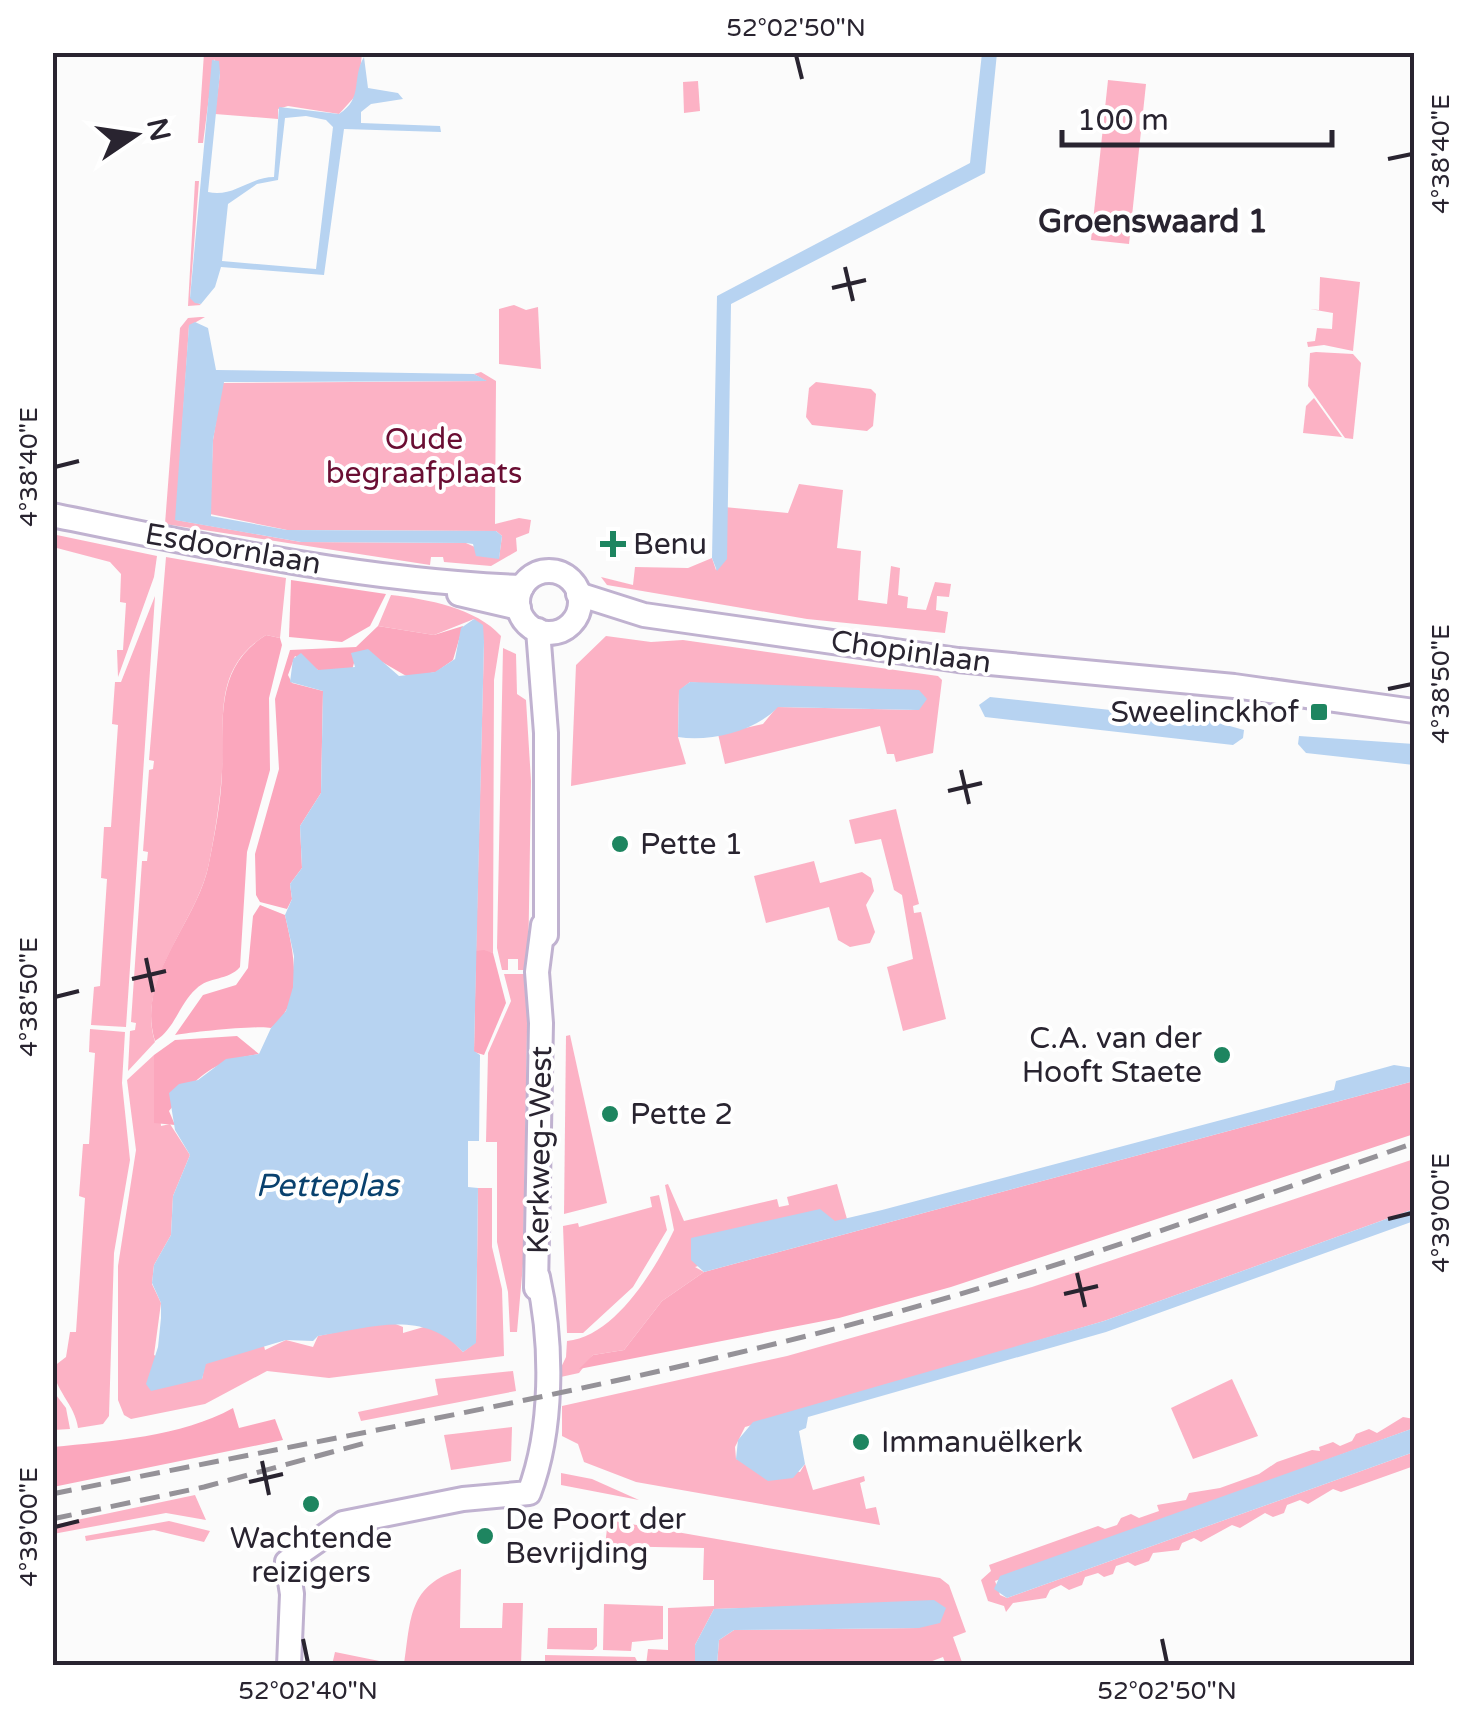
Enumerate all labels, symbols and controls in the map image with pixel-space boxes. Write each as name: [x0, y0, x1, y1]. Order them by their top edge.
text: 52°02'50"N: [726, 13, 866, 43]
north arrow: [85, 85, 185, 185]
scale bar: [1062, 85, 1332, 147]
text: 4°38'40"E: [1426, 94, 1456, 214]
text: 100 m: [1077, 102, 1169, 139]
text: N: [139, 115, 177, 144]
district label: Groenswaard 1: [1038, 203, 1268, 241]
text: 4°38'40"E: [14, 407, 44, 527]
park label: Oude begraafplaats: [326, 421, 522, 492]
street label: Esdoornlaan: [142, 515, 324, 583]
place label: Benu: [633, 526, 707, 563]
marker: Benu: [602, 533, 624, 555]
street label: Chopinlaan: [828, 622, 994, 682]
text: 4°38'50"E: [1426, 624, 1456, 744]
place label: Sweelinckhof: [1111, 694, 1300, 731]
marker: Sweelinckhof: [1308, 701, 1330, 723]
place label: Pette 1: [640, 826, 743, 863]
marker: Pette 1: [609, 833, 631, 855]
text: 4°38'50"E: [14, 937, 44, 1057]
place label: C.A. van der Hooft Staete: [1022, 1020, 1203, 1091]
marker: C.A. van der Hooft Staete: [1211, 1044, 1233, 1066]
street label: Kerkweg-West: [520, 1046, 560, 1254]
place label: Pette 2: [630, 1096, 733, 1133]
marker: Pette 2: [599, 1103, 621, 1125]
text: 4°39'00"E: [1426, 1153, 1456, 1273]
water label: Petteplas: [255, 1167, 401, 1205]
place label: Immanuëlkerk: [881, 1424, 1083, 1461]
marker: Immanuëlkerk: [850, 1431, 872, 1453]
text: 4°39'00"E: [14, 1467, 44, 1587]
marker: Wachtende reizigers: [300, 1493, 322, 1515]
place label: De Poort der Bevrijding: [505, 1501, 687, 1572]
place label: Wachtende reizigers: [230, 1520, 392, 1591]
marker: De Poort der Bevrijding: [474, 1525, 496, 1547]
text: 52°02'40"N: [238, 1676, 378, 1706]
text: 52°02'50"N: [1097, 1676, 1237, 1706]

